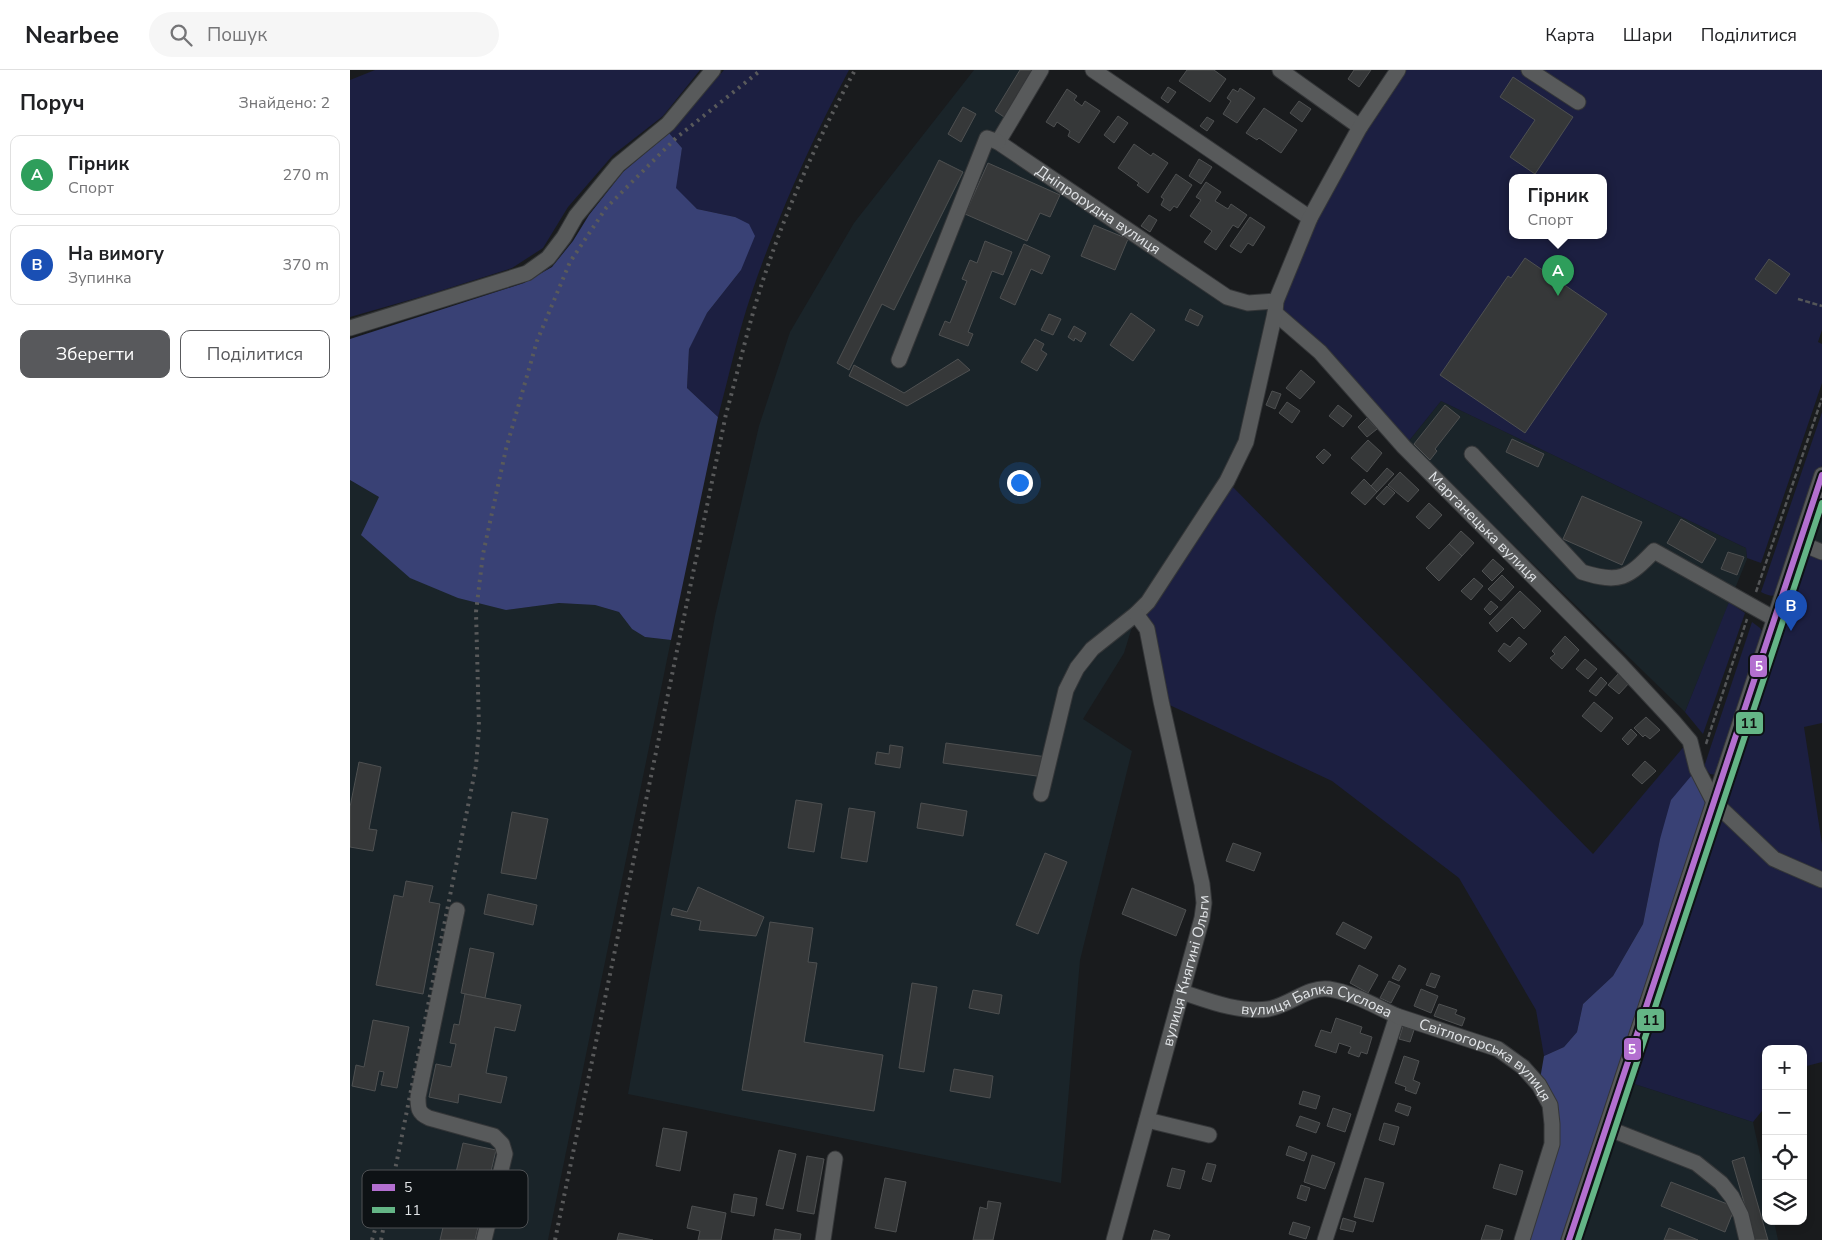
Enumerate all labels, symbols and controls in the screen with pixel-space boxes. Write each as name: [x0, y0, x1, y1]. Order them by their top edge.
search box: [149, 12, 499, 57]
text: Nearbee: [25, 19, 119, 51]
icon: search: [167, 21, 195, 49]
text: Пошук: [207, 22, 267, 48]
text: Карта: [1545, 23, 1595, 47]
text: Шари: [1623, 23, 1673, 47]
text: Поділитися: [1701, 23, 1797, 47]
text: Поруч: [20, 89, 85, 117]
text: Знайдено: 2: [238, 92, 330, 114]
text: Гірник: [68, 151, 129, 177]
street label: Дніпрорудна вулиця: [1032, 161, 1165, 259]
text: A: [31, 164, 43, 186]
text: 270 m: [282, 164, 329, 186]
popup: [1509, 174, 1607, 239]
text: Спорт: [68, 177, 114, 199]
text: Гірник: [1527, 183, 1589, 209]
text: Спорт: [1527, 209, 1573, 231]
text: На вимогу: [68, 241, 164, 267]
text: B: [31, 254, 43, 276]
text: 370 m: [282, 254, 329, 276]
pin: A: [1542, 255, 1574, 296]
text: Зупинка: [68, 267, 132, 289]
button: Зберегти: [20, 330, 170, 378]
button: Поділитися: [180, 330, 330, 378]
street label: Марганецька вулиця: [1424, 467, 1543, 586]
your location: [1007, 470, 1033, 496]
pin: B: [1775, 590, 1807, 631]
line badge: 5: [1749, 654, 1768, 678]
text: 5: [1755, 657, 1763, 676]
line badge: 11: [1735, 711, 1764, 735]
text: 11: [1741, 714, 1757, 733]
street label: вулиця Княгині Ольги: [1157, 894, 1214, 1048]
street label: вулиця Балка Суслова: [1240, 979, 1396, 1022]
line badge: 11: [1636, 1008, 1665, 1032]
text: 11: [1643, 1011, 1659, 1030]
street label: Світлогорська вулиця: [1416, 1014, 1556, 1105]
line badge: 5: [1623, 1037, 1642, 1061]
text: 5: [1628, 1040, 1636, 1059]
map controls: [1762, 1045, 1807, 1225]
button: +: [1762, 1045, 1807, 1090]
button: −: [1762, 1090, 1807, 1135]
button: locate: [1762, 1135, 1807, 1180]
legend: [362, 1170, 528, 1228]
text: 5: [404, 1178, 412, 1197]
button: layers: [1762, 1180, 1807, 1225]
text: 11: [404, 1201, 421, 1220]

